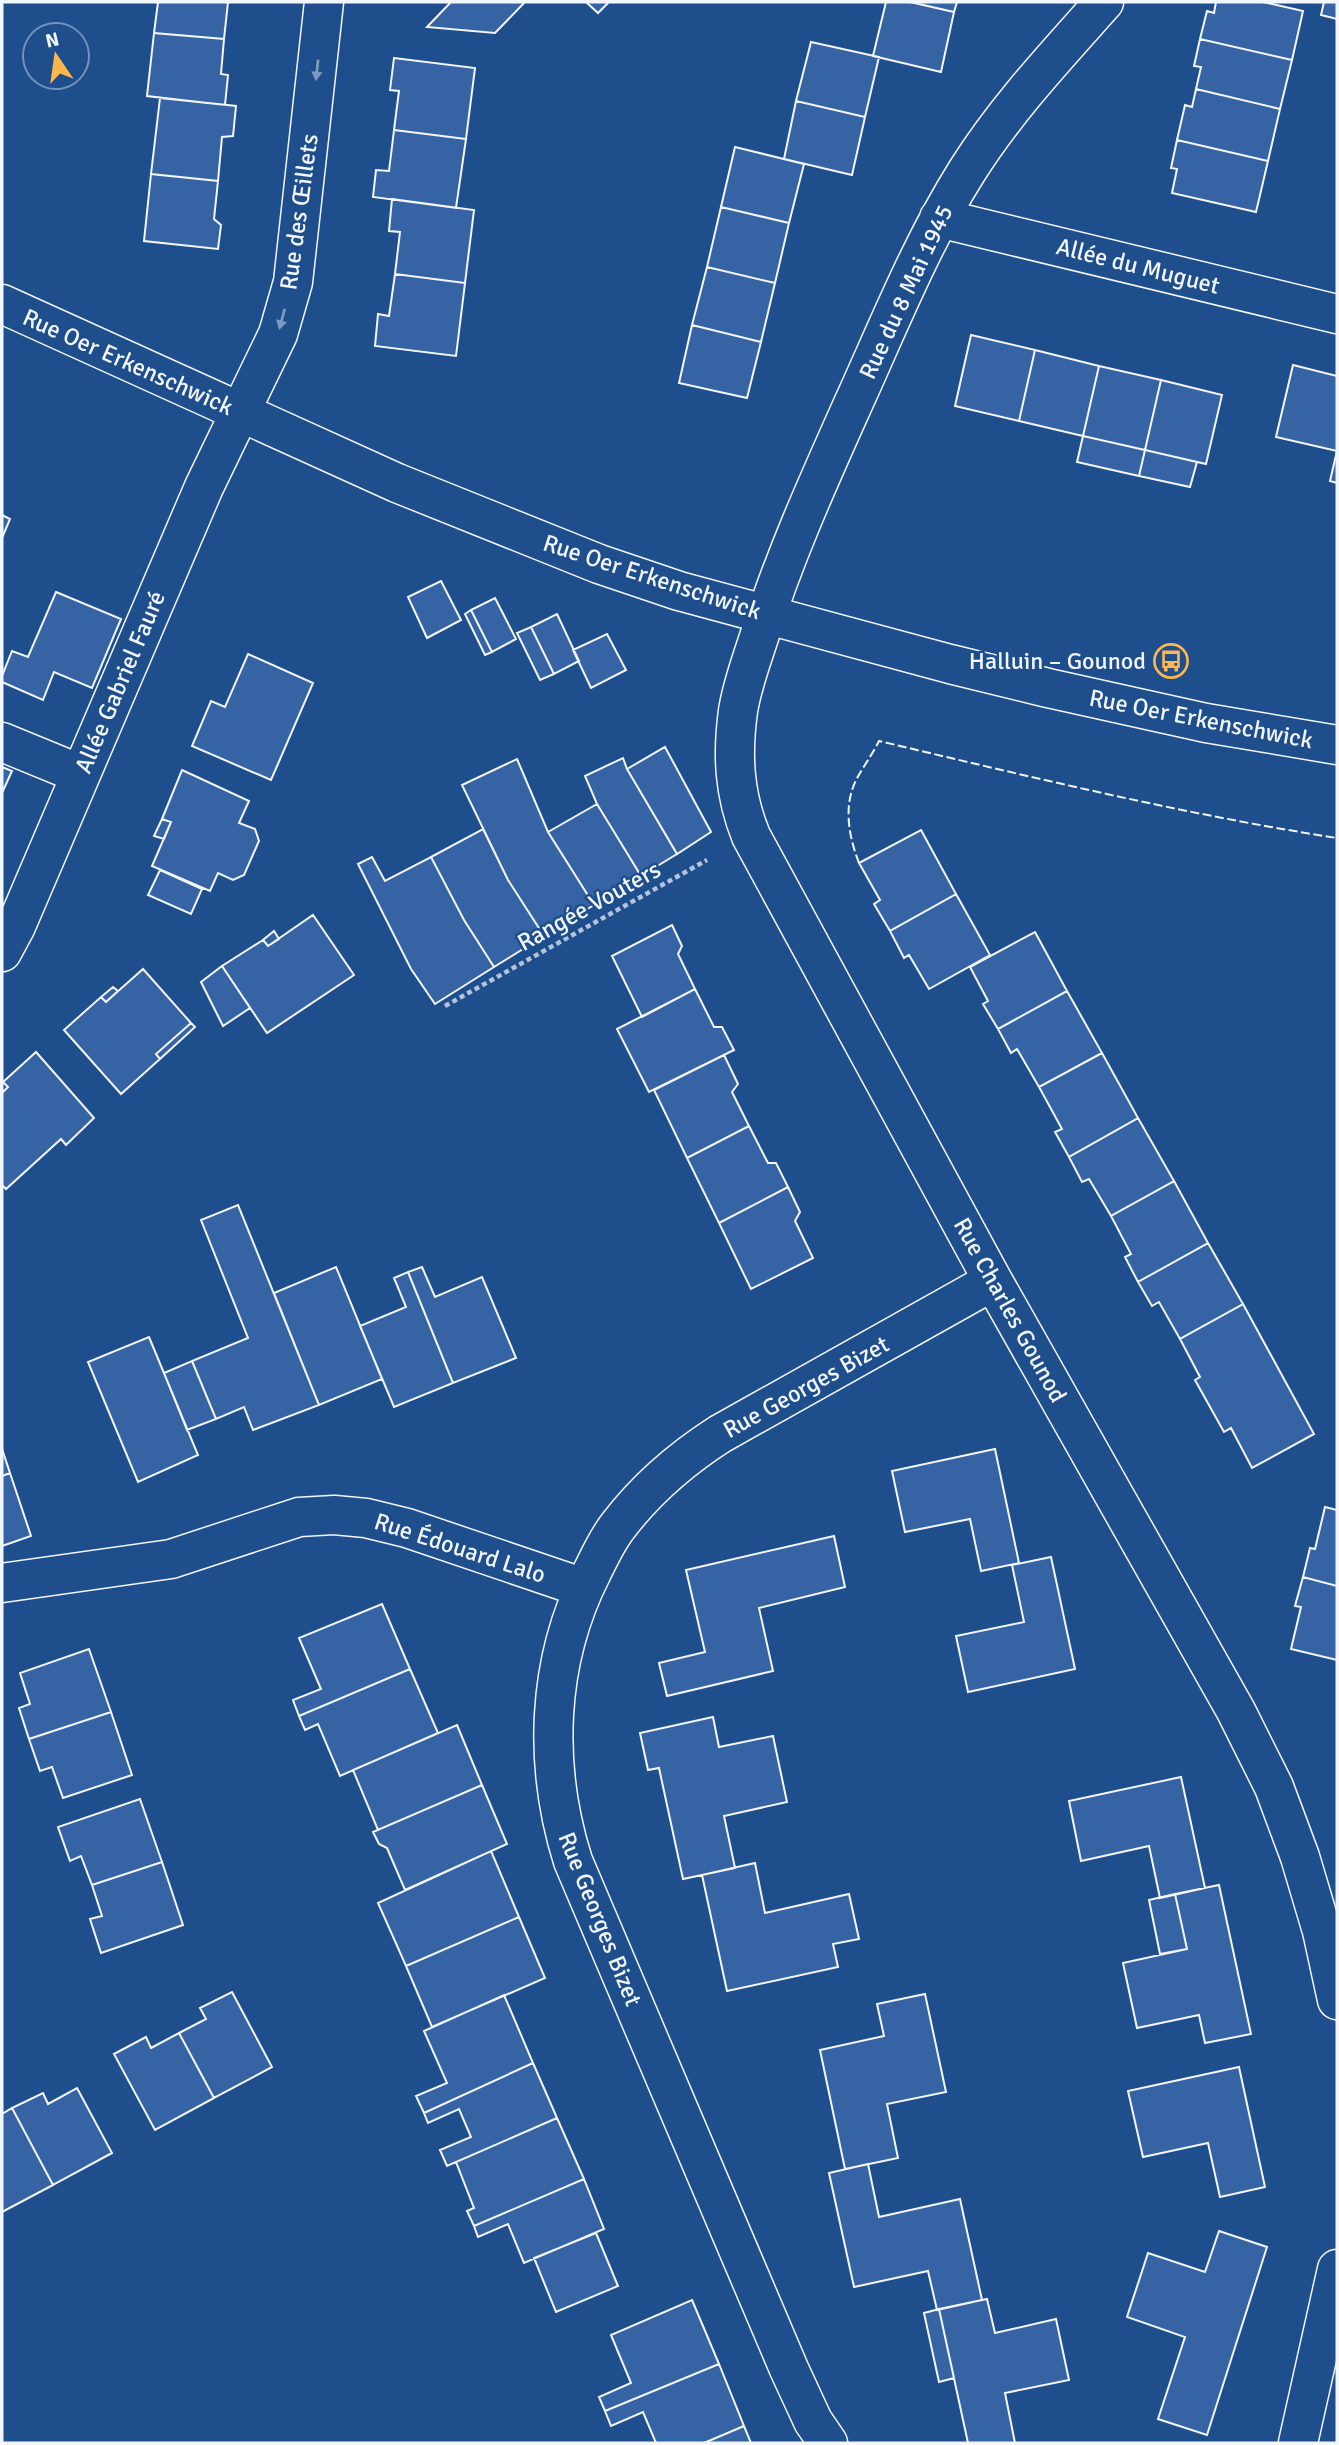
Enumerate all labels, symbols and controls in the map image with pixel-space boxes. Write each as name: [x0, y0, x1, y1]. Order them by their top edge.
north arrow: [21, 21, 91, 91]
text: N: [43, 27, 62, 54]
one-way arrow: [311, 59, 322, 81]
street label: Rue des Œillets: [273, 132, 325, 292]
street label: Rue du 8 Mai 1945: [853, 200, 959, 384]
street label: Allée du Muguet: [1053, 231, 1223, 301]
street label: Rue Oer Erkenschwick: [18, 302, 238, 422]
one-way arrow: [277, 309, 287, 330]
street label: Rue Oer Erkenschwick: [539, 528, 765, 626]
street label: Allée Gabriel Fauré: [68, 586, 172, 778]
bus stop icon: Halluin – Gounod: [1152, 642, 1190, 680]
place label: Halluin – Gounod: [969, 646, 1146, 676]
street label: Rue Oer Erkenschwick: [1087, 683, 1315, 755]
street label: Rangée Vouters: [512, 854, 666, 958]
street label: Rue Charles Gounod: [947, 1212, 1073, 1408]
street label: Rue Georges Bizet: [718, 1329, 894, 1445]
street label: Rue Édouard Lalo: [371, 1506, 549, 1590]
street label: Rue Georges Bizet: [551, 1828, 649, 2010]

